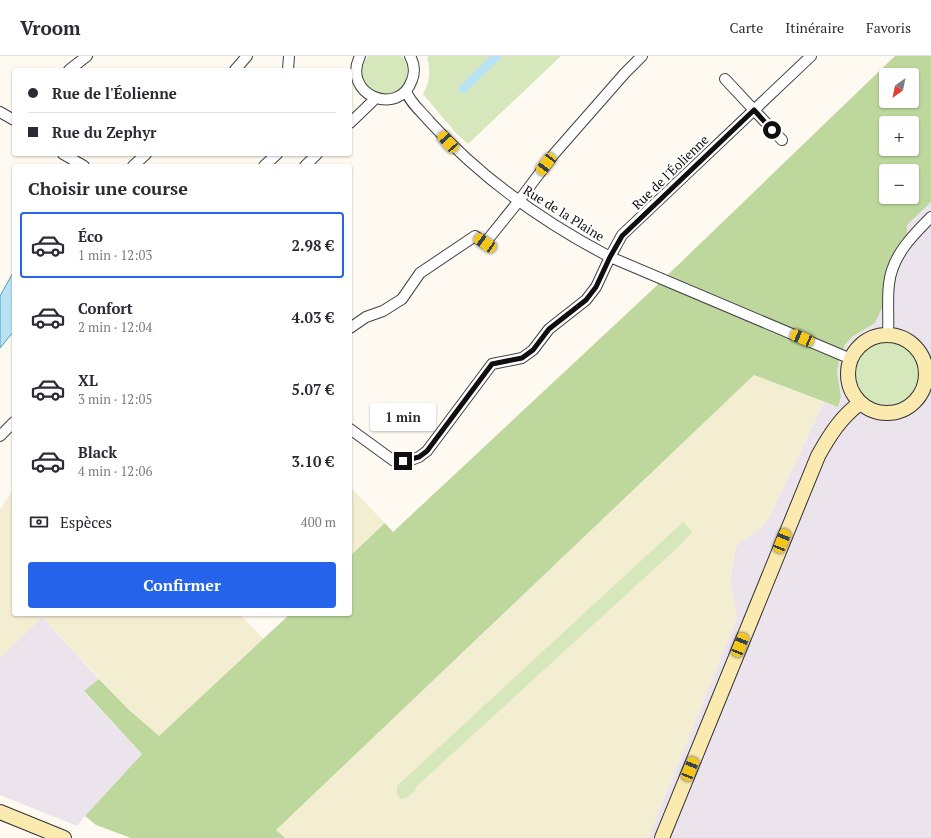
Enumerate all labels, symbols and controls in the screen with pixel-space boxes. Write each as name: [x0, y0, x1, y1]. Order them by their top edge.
text: Vroom: [20, 15, 81, 40]
text: Carte: [730, 18, 763, 37]
text: Itinéraire: [785, 18, 844, 37]
text: Favoris: [866, 18, 911, 37]
north arrow: [879, 68, 919, 108]
map controls: [879, 68, 919, 204]
text: Rue de l'Éolienne: [52, 83, 177, 103]
button: +: [879, 116, 919, 156]
route start: [763, 121, 781, 139]
text: Rue du Zephyr: [52, 122, 157, 142]
car: [436, 129, 460, 155]
street label: Rue de l'Éolienne: [628, 131, 712, 213]
car: [534, 151, 558, 177]
button: −: [879, 164, 919, 204]
text: Choisir une course: [28, 176, 188, 200]
street label: Rue de la Plaine: [520, 181, 608, 245]
text: Éco: [78, 226, 103, 246]
icon: car: [30, 227, 66, 263]
car: [472, 231, 498, 255]
text: 2.98 €: [292, 235, 334, 255]
text: 1 min · 12:03: [78, 246, 152, 264]
text: Confort: [78, 298, 133, 318]
icon: car: [30, 299, 66, 335]
text: 4.03 €: [292, 307, 334, 327]
text: 2 min · 12:04: [78, 318, 152, 336]
car: [789, 328, 815, 348]
text: XL: [78, 370, 98, 390]
icon: car: [30, 371, 66, 407]
text: 5.07 €: [292, 379, 334, 399]
text: 3 min · 12:05: [78, 390, 152, 408]
callout: 1 min: [370, 403, 436, 431]
text: 1 min: [385, 408, 421, 426]
text: Black: [78, 442, 117, 462]
icon: car: [30, 443, 66, 479]
text: 3.10 €: [292, 451, 334, 471]
route end: [394, 452, 412, 470]
text: 4 min · 12:06: [78, 462, 152, 480]
icon: cash: [28, 511, 50, 533]
text: Espèces: [60, 512, 112, 532]
text: 400 m: [301, 513, 336, 531]
car: [772, 528, 792, 554]
button: Confirmer: [28, 562, 336, 608]
car: [730, 632, 750, 658]
car: [680, 756, 700, 782]

